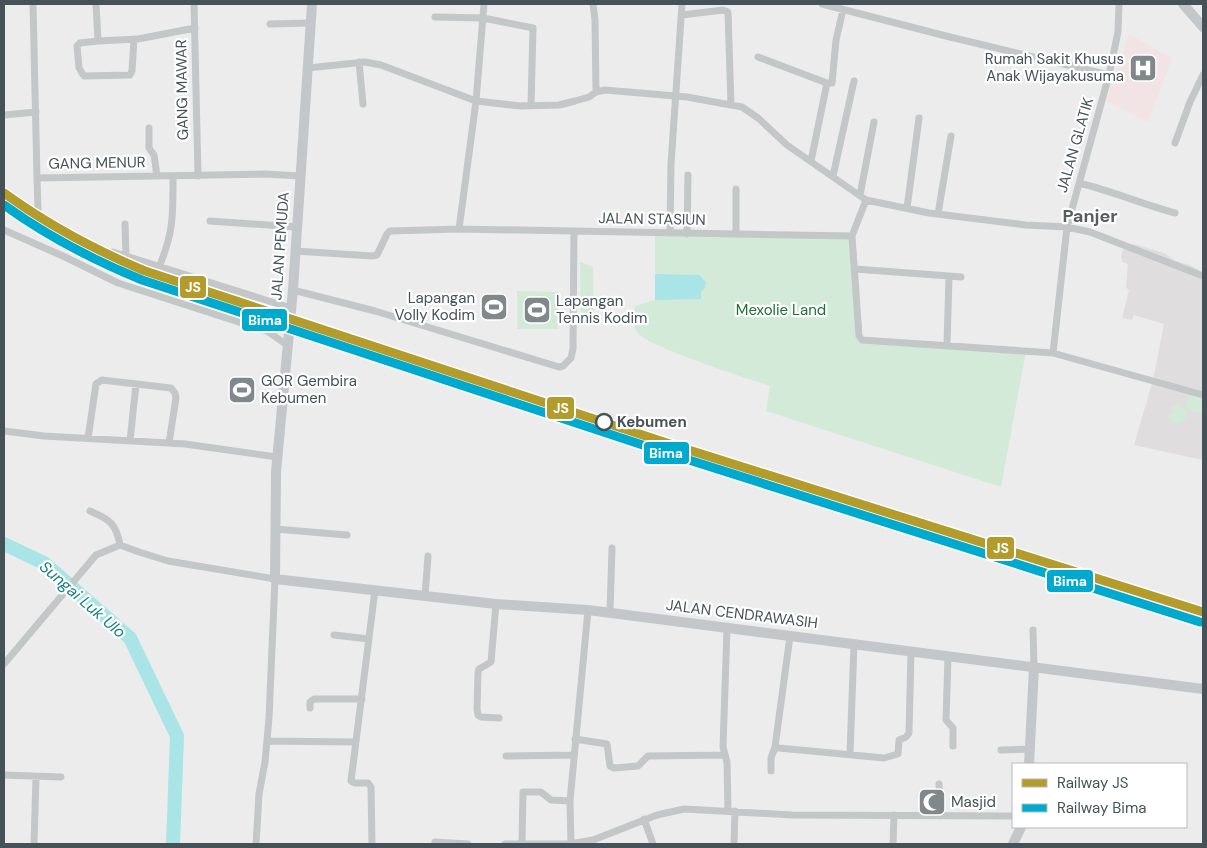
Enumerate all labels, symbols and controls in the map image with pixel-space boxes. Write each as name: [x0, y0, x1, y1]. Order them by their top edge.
street label: GANG MAWAR: [171, 39, 193, 141]
place label: Rumah Sakit Khusus Anak Wijayakusuma: [985, 49, 1124, 86]
hospital icon: Rumah Sakit Khusus Anak Wijayakusuma: [1128, 53, 1158, 83]
street label: JALAN GLATIK: [1052, 95, 1098, 195]
street label: GANG MENUR: [48, 152, 146, 174]
street label: JALAN PEMUDA: [266, 191, 294, 301]
district label: Panjer: [1062, 204, 1118, 228]
street label: JALAN STASIUN: [598, 208, 706, 230]
line badge: JS: [179, 275, 207, 299]
text: JS: [185, 278, 201, 296]
place label: Lapangan Volly Kodim: [394, 288, 475, 325]
place label: Lapangan Tennis Kodim: [556, 291, 647, 328]
sports icon: Lapangan Volly Kodim: [479, 292, 509, 322]
sports icon: Lapangan Tennis Kodim: [522, 295, 552, 325]
park label: Mexolie Land: [736, 300, 826, 320]
line badge: Bima: [241, 308, 288, 332]
text: Bima: [248, 311, 282, 329]
place label: GOR Gembira Kebumen: [261, 371, 357, 408]
sports icon: GOR Gembira Kebumen: [227, 375, 257, 405]
line badge: JS: [546, 396, 575, 420]
text: JS: [553, 399, 569, 417]
place label: Kebumen: [617, 412, 687, 432]
marker: Kebumen: [595, 413, 613, 431]
line badge: Bima: [643, 441, 690, 465]
text: Bima: [649, 444, 683, 462]
line badge: JS: [986, 536, 1015, 560]
text: JS: [993, 539, 1009, 557]
water label: Sungai Luk Ulo: [35, 556, 130, 643]
line badge: Bima: [1046, 569, 1094, 593]
text: Bima: [1053, 572, 1087, 590]
street label: JALAN CENDRAWASIH: [665, 595, 819, 633]
legend: [1012, 763, 1187, 828]
text: Railway JS: [1057, 773, 1129, 793]
mosque icon: Masjid: [917, 787, 947, 817]
place label: Masjid: [951, 792, 996, 812]
text: Railway Bima: [1057, 798, 1146, 818]

